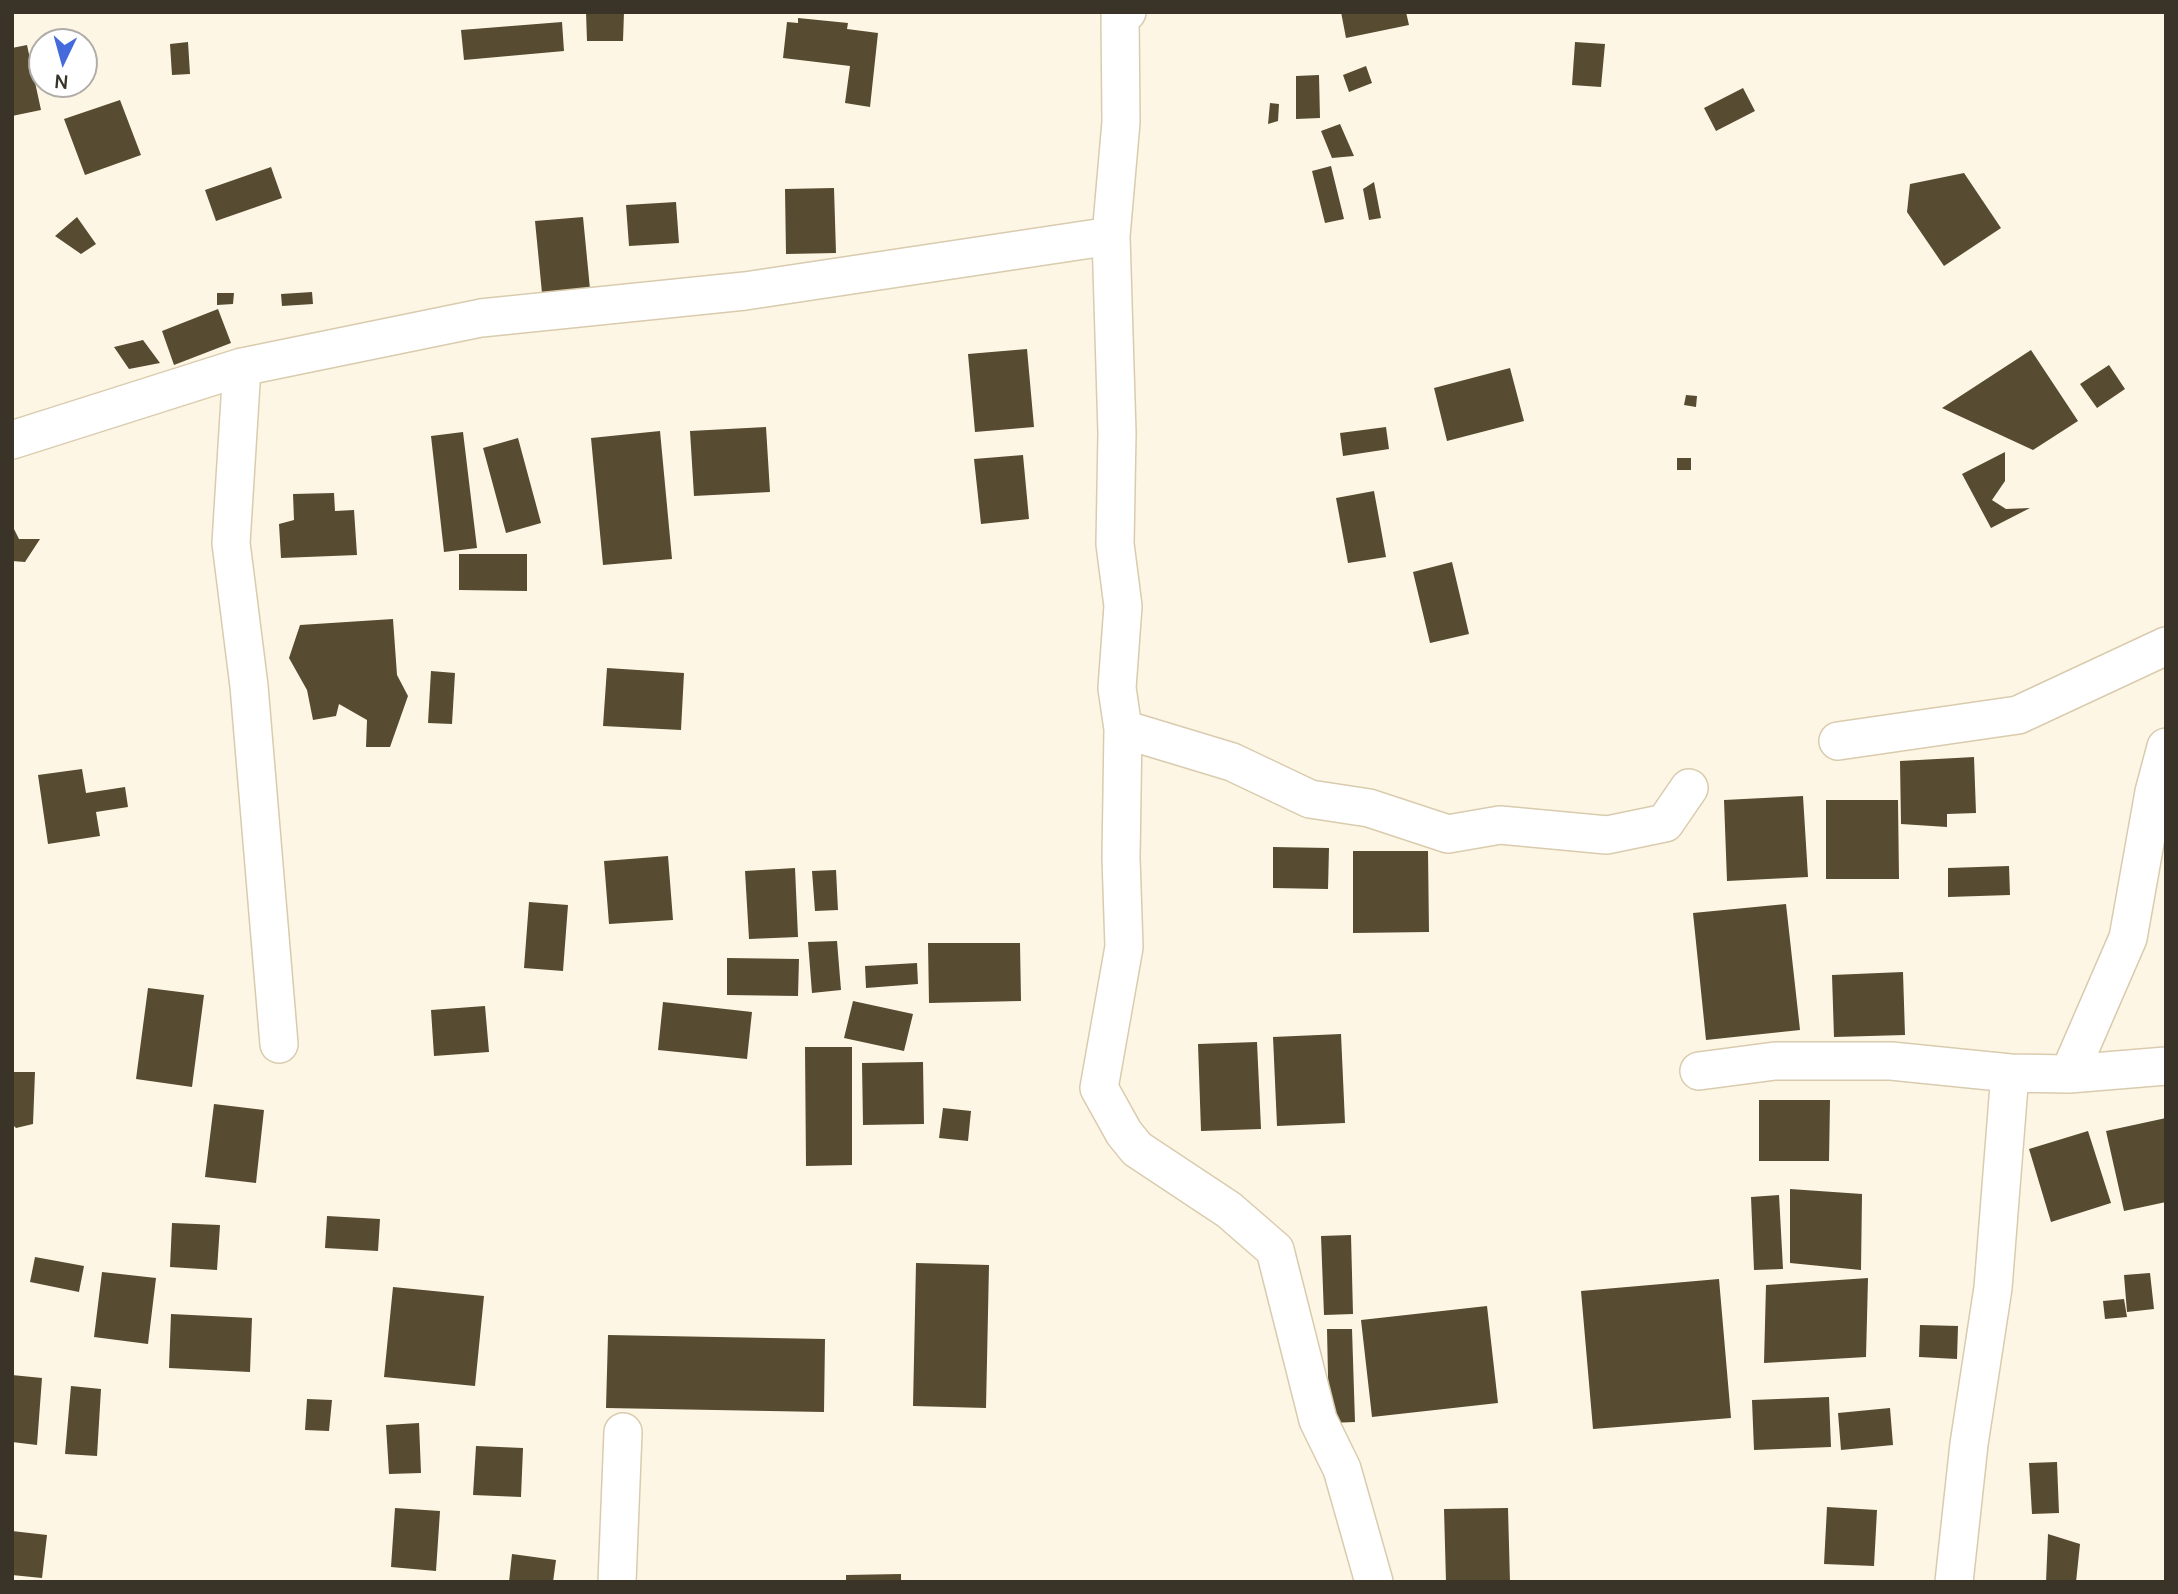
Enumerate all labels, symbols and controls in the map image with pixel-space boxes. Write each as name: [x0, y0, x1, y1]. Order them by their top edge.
north arrow: [28, 28, 98, 98]
text: N: [53, 68, 69, 95]

